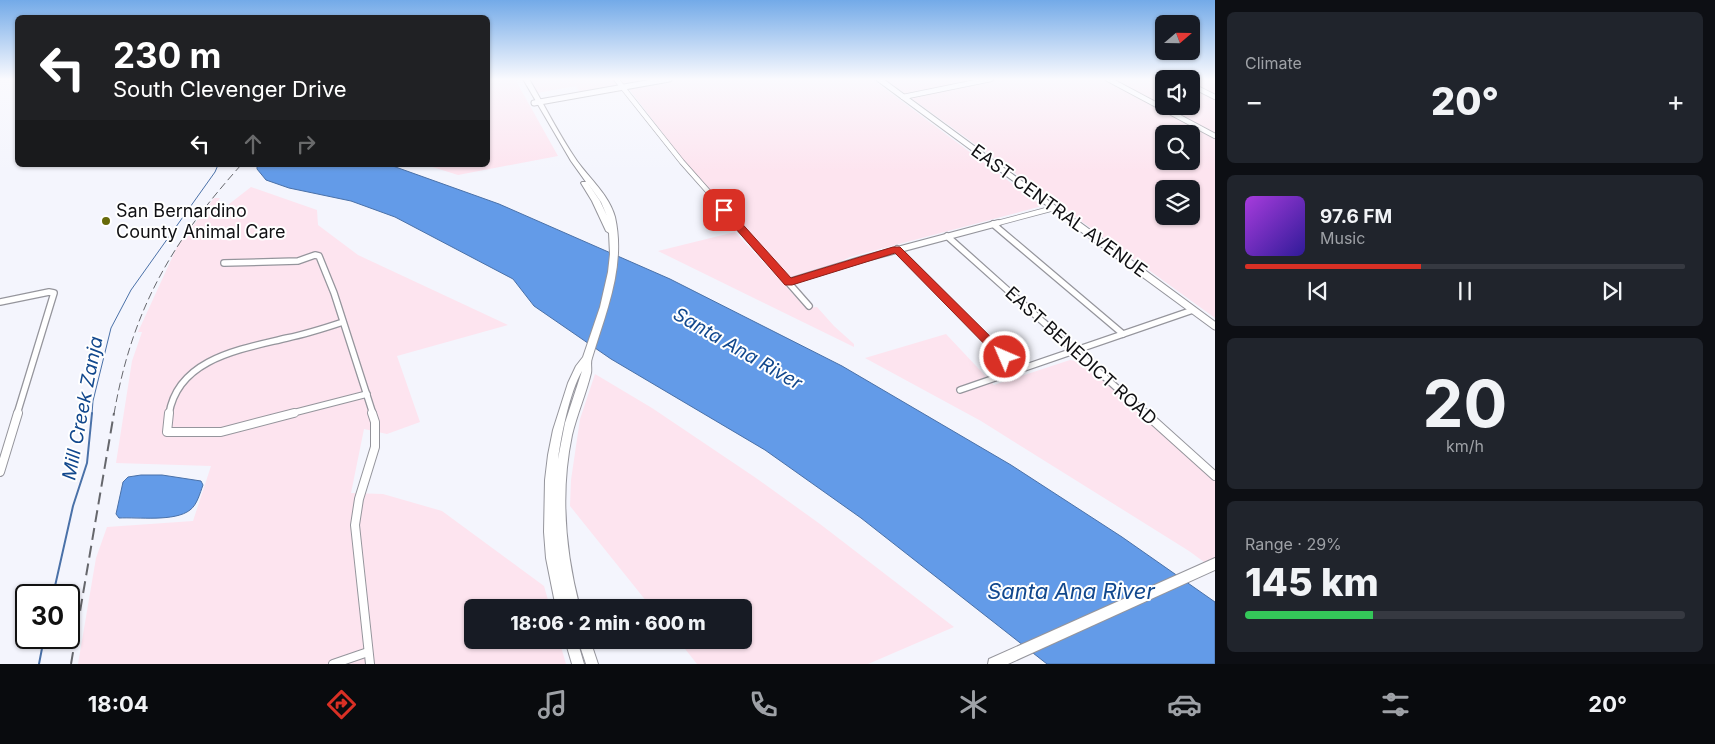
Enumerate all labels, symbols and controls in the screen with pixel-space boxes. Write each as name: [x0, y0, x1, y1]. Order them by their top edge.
north arrow: [1155, 15, 1200, 60]
map controls: [1155, 15, 1200, 225]
text: 230 m: [113, 34, 221, 76]
icon: left: [30, 35, 95, 100]
text: Climate: [1245, 53, 1302, 73]
button: sound: [1155, 70, 1200, 115]
text: South Clevenger Drive: [113, 76, 347, 102]
text: 20°: [1431, 78, 1499, 124]
text: −: [1245, 84, 1264, 118]
text: +: [1666, 84, 1685, 118]
button: search: [1155, 125, 1200, 170]
icon: left: [186, 130, 214, 158]
icon: ahead: [239, 130, 267, 158]
icon: right: [292, 130, 320, 158]
street label: EAST CENTRAL AVENUE: [967, 140, 1151, 281]
button: layers: [1155, 180, 1200, 225]
pin: [703, 189, 745, 231]
icon: arrive: [710, 196, 738, 224]
place label: San Bernardino County Animal Care: [116, 200, 286, 242]
text: 97.6 FM: [1320, 205, 1392, 228]
marker: San Bernardino County Animal Care: [100, 215, 112, 227]
text: Music: [1320, 228, 1365, 248]
icon: previous: [1304, 277, 1332, 305]
icon: pause: [1451, 277, 1479, 305]
icon: next: [1598, 277, 1626, 305]
street label: EAST BENEDICT ROAD: [1001, 282, 1161, 429]
water label: Santa Ana River: [669, 302, 807, 395]
position arrow: [978, 330, 1030, 382]
water label: Mill Creek Zanja: [57, 334, 108, 482]
text: 20: [1423, 364, 1507, 443]
text: km/h: [1446, 436, 1484, 456]
text: Range · 29%: [1245, 534, 1342, 554]
text: 145 km: [1245, 559, 1379, 605]
water label: Santa Ana River: [987, 578, 1155, 604]
speed limit sign: 30: [15, 584, 80, 649]
text: 18:06 · 2 min · 600 m: [510, 612, 706, 635]
icon: directions: [324, 687, 359, 722]
icon: music: [535, 687, 570, 722]
icon: phone: [746, 687, 781, 722]
icon: climate: [956, 687, 991, 722]
icon: car: [1167, 687, 1202, 722]
icon: filters: [1378, 687, 1413, 722]
text: 18:04: [88, 691, 149, 717]
text: 20°: [1588, 691, 1627, 717]

